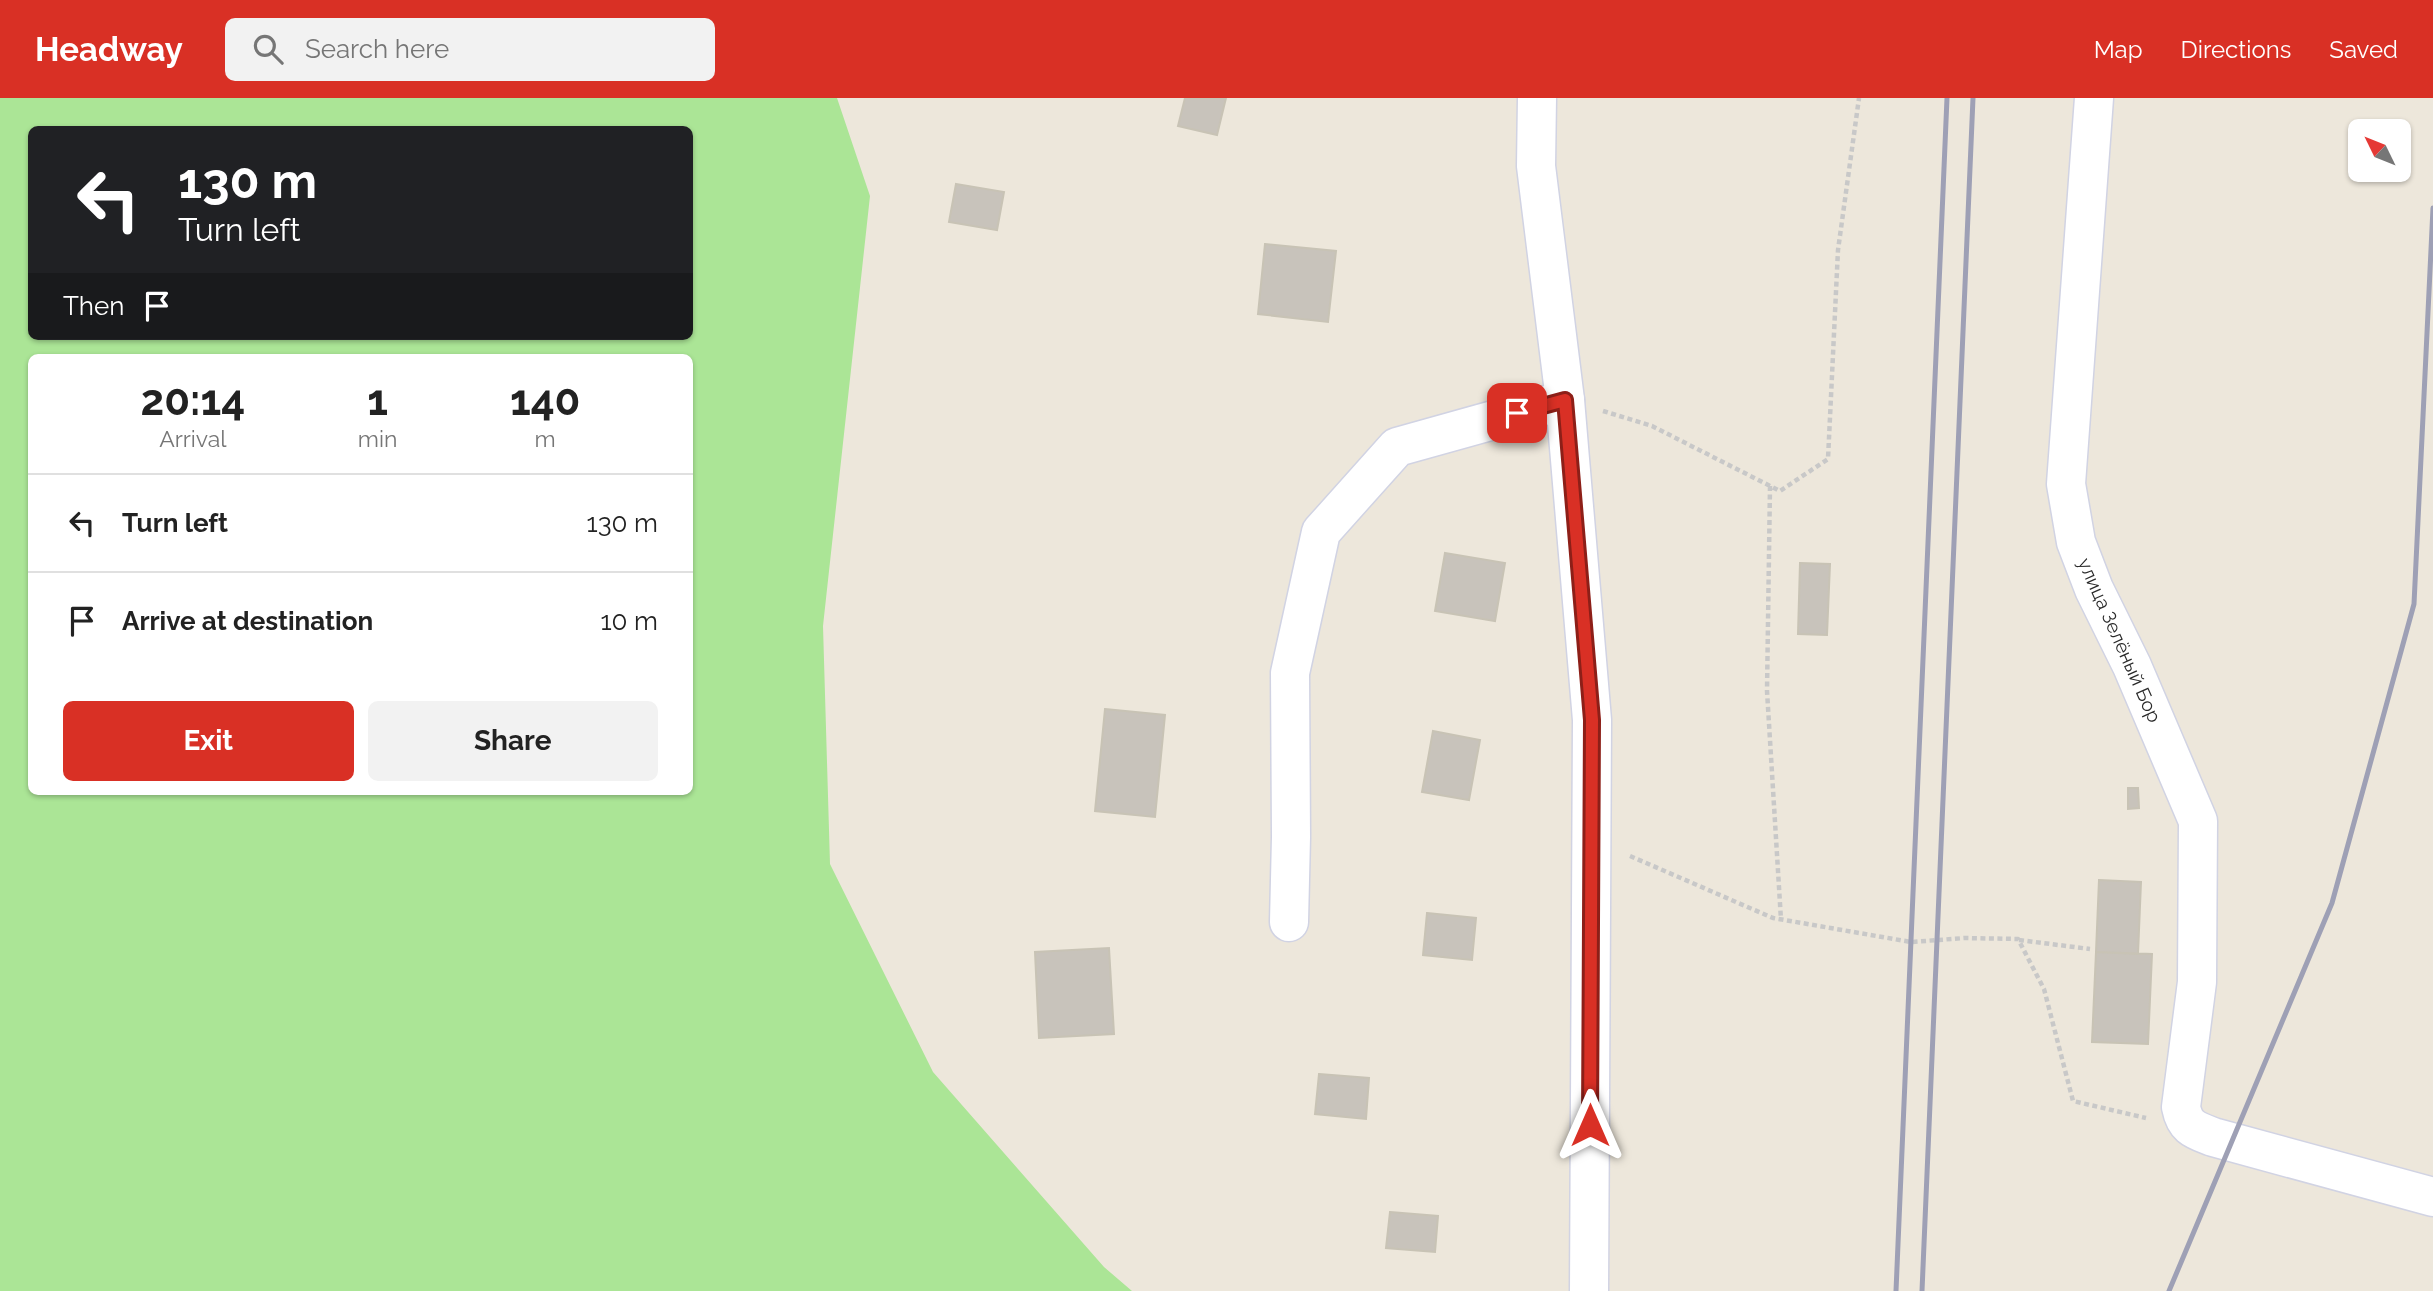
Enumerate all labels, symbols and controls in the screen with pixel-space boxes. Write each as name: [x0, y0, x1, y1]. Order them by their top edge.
search box: [225, 18, 715, 81]
text: Headway: [35, 30, 183, 69]
icon: search: [249, 30, 287, 68]
text: Search here: [305, 34, 449, 64]
text: Map: [2094, 35, 2143, 64]
text: Directions: [2181, 35, 2291, 64]
text: Saved: [2329, 35, 2398, 64]
north arrow: [2348, 119, 2412, 182]
map controls: [2348, 119, 2411, 182]
text: 130 m: [178, 152, 317, 209]
icon: left: [63, 154, 154, 245]
text: Turn left: [178, 211, 300, 248]
icon: arrive: [138, 287, 176, 325]
text: Then: [63, 291, 124, 321]
text: 20:14: [141, 376, 245, 425]
text: 1: [367, 376, 388, 425]
text: 140: [510, 376, 580, 425]
pin: [1487, 383, 1547, 443]
icon: arrive: [1498, 394, 1536, 432]
text: Arrival: [159, 425, 227, 452]
text: min: [358, 425, 397, 452]
text: m: [535, 425, 556, 452]
icon: left: [63, 504, 101, 542]
text: Turn left: [122, 508, 228, 538]
text: 130 m: [587, 508, 658, 538]
street label: улица Зелёный Бор: [2074, 554, 2166, 726]
icon: arrive: [63, 602, 101, 640]
text: Arrive at destination: [122, 606, 373, 636]
text: 10 m: [600, 606, 658, 636]
button: Exit: [63, 701, 354, 781]
button: Share: [368, 701, 658, 781]
position arrow: [1553, 1088, 1627, 1162]

